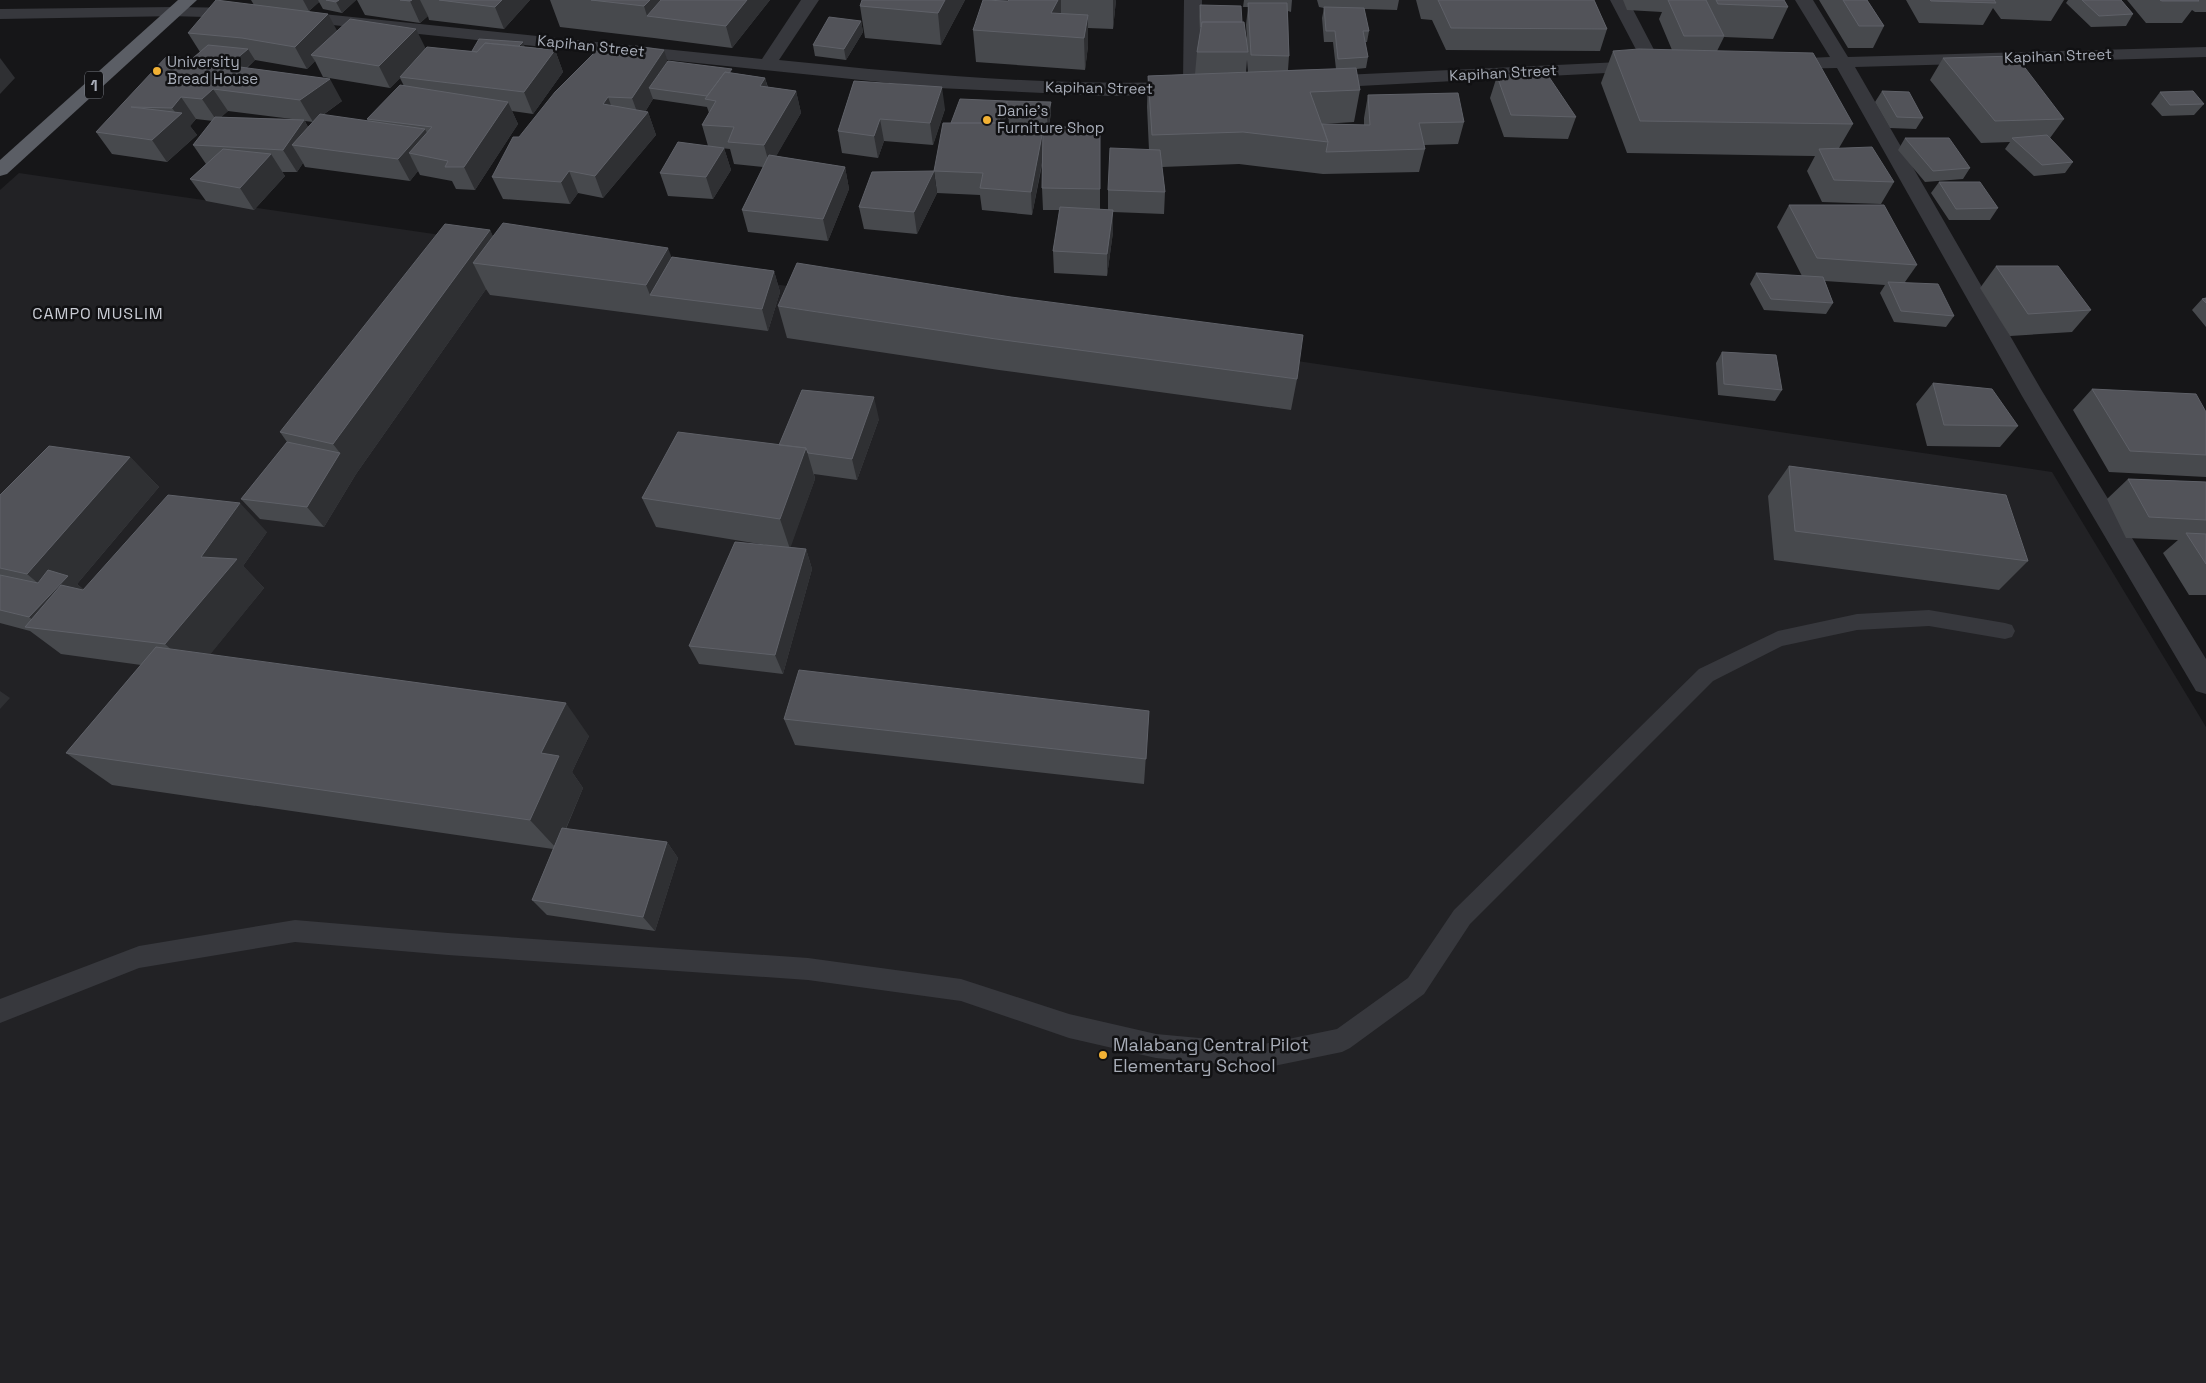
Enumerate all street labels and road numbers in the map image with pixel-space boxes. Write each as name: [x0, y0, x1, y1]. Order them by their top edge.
street label: Kapihan Street: [536, 30, 646, 61]
street label: Kapihan Street: [2004, 44, 2112, 67]
street label: Kapihan Street: [1449, 60, 1557, 85]
road number: 1: [85, 72, 103, 98]
street label: Kapihan Street: [1045, 77, 1153, 98]

